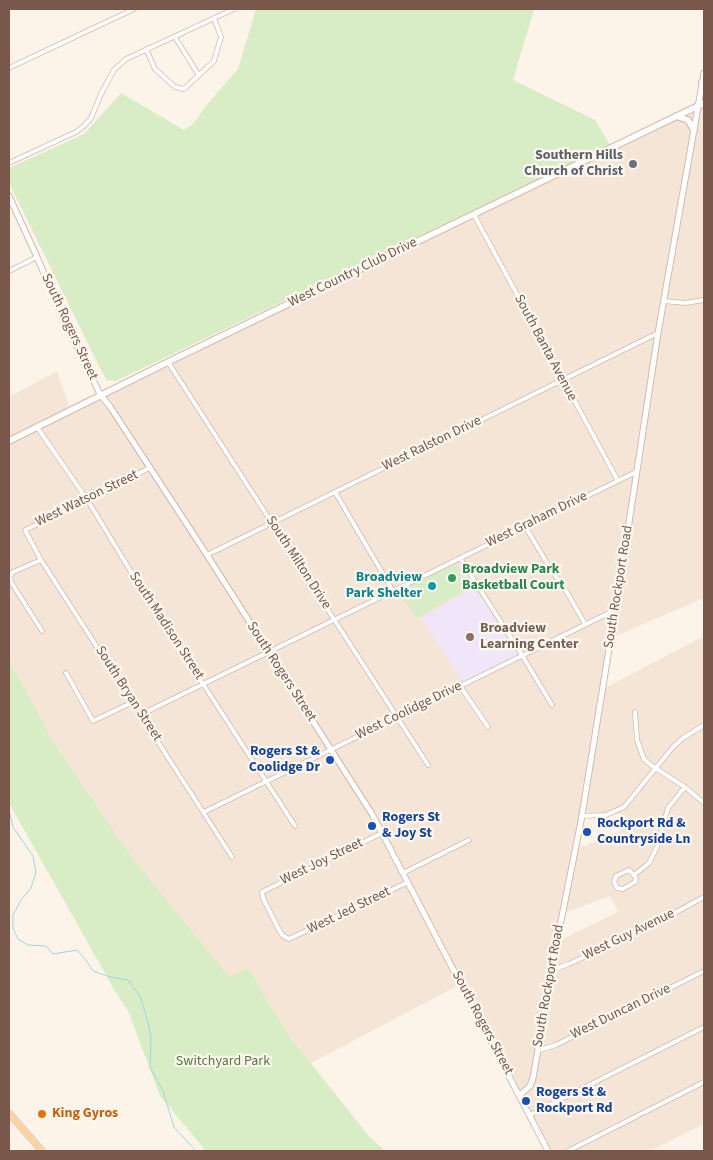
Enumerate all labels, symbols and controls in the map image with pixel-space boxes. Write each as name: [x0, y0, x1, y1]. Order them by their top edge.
place label: Southern Hills Church of Christ: [524, 148, 623, 180]
marker: Southern Hills Church of Christ: [627, 158, 639, 170]
street label: West Country Club Drive: [286, 234, 420, 312]
street label: South Rogers Street: [37, 271, 101, 383]
street label: South Banta Avenue: [510, 292, 580, 404]
street label: West Ralston Drive: [380, 413, 484, 475]
street label: West Watson Street: [33, 467, 141, 531]
street label: West Graham Drive: [484, 488, 590, 552]
street label: South Milton Drive: [262, 513, 334, 613]
street label: South Rockport Road: [601, 524, 637, 650]
place label: Broadview Park Basketball Court: [462, 562, 565, 594]
street label: South Madison Street: [125, 569, 207, 683]
place label: Broadview Park Shelter: [346, 570, 422, 602]
marker: Broadview Park Basketball Court: [446, 572, 458, 584]
marker: Broadview Park Shelter: [426, 580, 438, 592]
street label: South Rogers Street: [242, 619, 320, 725]
place label: Broadview Learning Center: [480, 621, 579, 654]
marker: Broadview Learning Center: [464, 631, 476, 643]
street label: South Bryan Street: [91, 643, 165, 745]
street label: West Coolidge Drive: [353, 678, 465, 744]
place label: Rogers St & Coolidge Dr: [249, 744, 320, 776]
marker: Rogers St & Coolidge Dr: [324, 754, 336, 766]
place label: Rogers St & Joy St: [382, 810, 440, 842]
place label: Rockport Rd & Countryside Ln: [597, 816, 691, 849]
marker: Rogers St & Joy St: [366, 820, 378, 832]
marker: Rockport Rd & Countryside Ln: [581, 826, 593, 838]
street label: West Joy Street: [278, 835, 366, 889]
street label: West Jed Street: [305, 884, 393, 938]
street label: West Guy Avenue: [580, 906, 678, 964]
street label: South Rockport Road: [530, 923, 568, 1049]
street label: South Rogers Street: [447, 968, 517, 1078]
street label: West Duncan Drive: [568, 981, 674, 1043]
park label: Switchyard Park: [176, 1054, 270, 1070]
place label: Rogers St & Rockport Rd: [536, 1085, 612, 1118]
marker: Rogers St & Rockport Rd: [520, 1095, 532, 1107]
place label: King Gyros: [52, 1106, 118, 1122]
marker: King Gyros: [36, 1108, 48, 1120]

